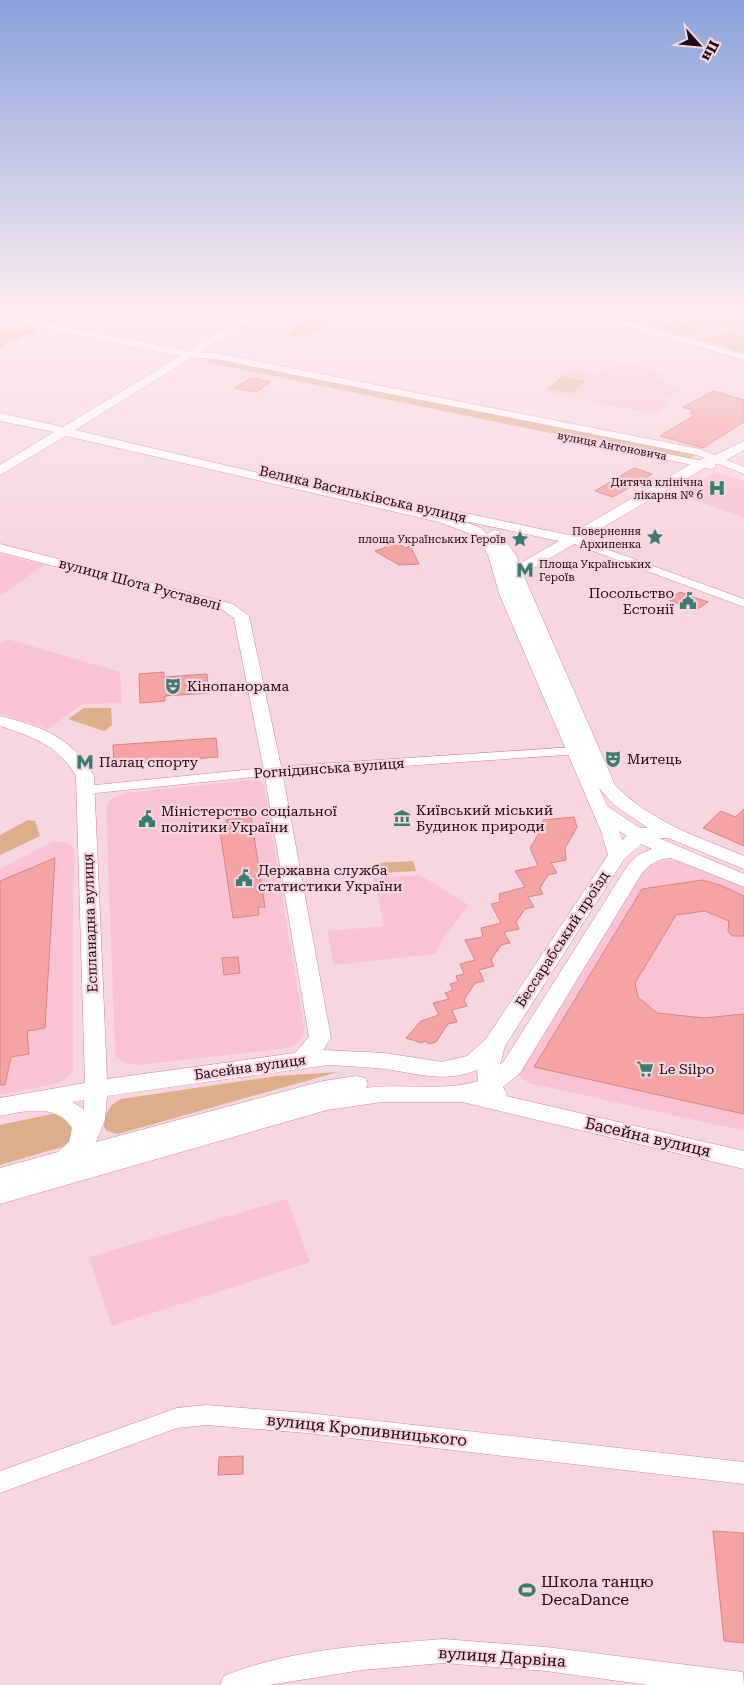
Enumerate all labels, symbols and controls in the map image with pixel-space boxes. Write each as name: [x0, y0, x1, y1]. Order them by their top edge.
north arrow: [674, 20, 724, 70]
text: Пн: [698, 38, 722, 64]
street label: вулиця Антоновича: [556, 429, 668, 463]
street label: Велика Васильківська вулиця: [258, 462, 468, 526]
place label: Дитяча клінічна лікарня № 6: [611, 476, 703, 502]
hospital icon: Дитяча клінічна лікарня № 6: [707, 478, 727, 498]
place label: Повернення Архипенка: [572, 525, 641, 551]
place icon: Повернення Архипенка: [645, 527, 665, 547]
place icon: площа Українських Героїв: [510, 529, 530, 549]
place label: площа Українських Героїв: [358, 533, 506, 546]
street label: вулиця Шота Руставелі: [57, 555, 223, 614]
place label: Площа Українських Героїв: [539, 558, 651, 584]
metro station icon: Площа Українських Героїв: [515, 560, 535, 580]
place label: Посольство Естонії: [589, 585, 675, 617]
public building icon: Посольство Естонії: [678, 591, 698, 611]
theatre icon: Кінопанорама: [163, 676, 183, 696]
place label: Кінопанорама: [187, 678, 290, 694]
theatre icon: Митець: [603, 749, 623, 769]
place label: Митець: [627, 751, 682, 767]
metro station icon: Палац спорту: [75, 752, 95, 772]
place label: Палац спорту: [99, 754, 199, 770]
street label: Рогнідинська вулиця: [253, 755, 405, 781]
place label: Київський міський Будинок природи: [416, 802, 553, 834]
place label: Міністерство соціальної політики України: [161, 803, 337, 835]
museum icon: Київський міський Будинок природи: [392, 808, 412, 828]
public building icon: Міністерство соціальної політики України: [137, 809, 157, 829]
street label: Еспланадна вулиця: [80, 853, 100, 993]
place label: Державна служба статистики України: [258, 862, 402, 894]
public building icon: Державна служба статистики України: [234, 868, 254, 888]
street label: Бессарабський проїзд: [512, 868, 612, 1010]
street label: Басейна вулиця: [193, 1051, 307, 1083]
supermarket icon: Le Silpo: [635, 1059, 655, 1079]
place label: Le Silpo: [659, 1061, 714, 1077]
street label: Басейна вулиця: [583, 1113, 713, 1161]
street label: вулиця Кропивницького: [266, 1410, 468, 1450]
place label: Школа танцю DecaDance: [541, 1572, 654, 1609]
sports icon: Школа танцю DecaDance: [517, 1580, 537, 1600]
street label: вулиця Дарвіна: [438, 1643, 567, 1671]

